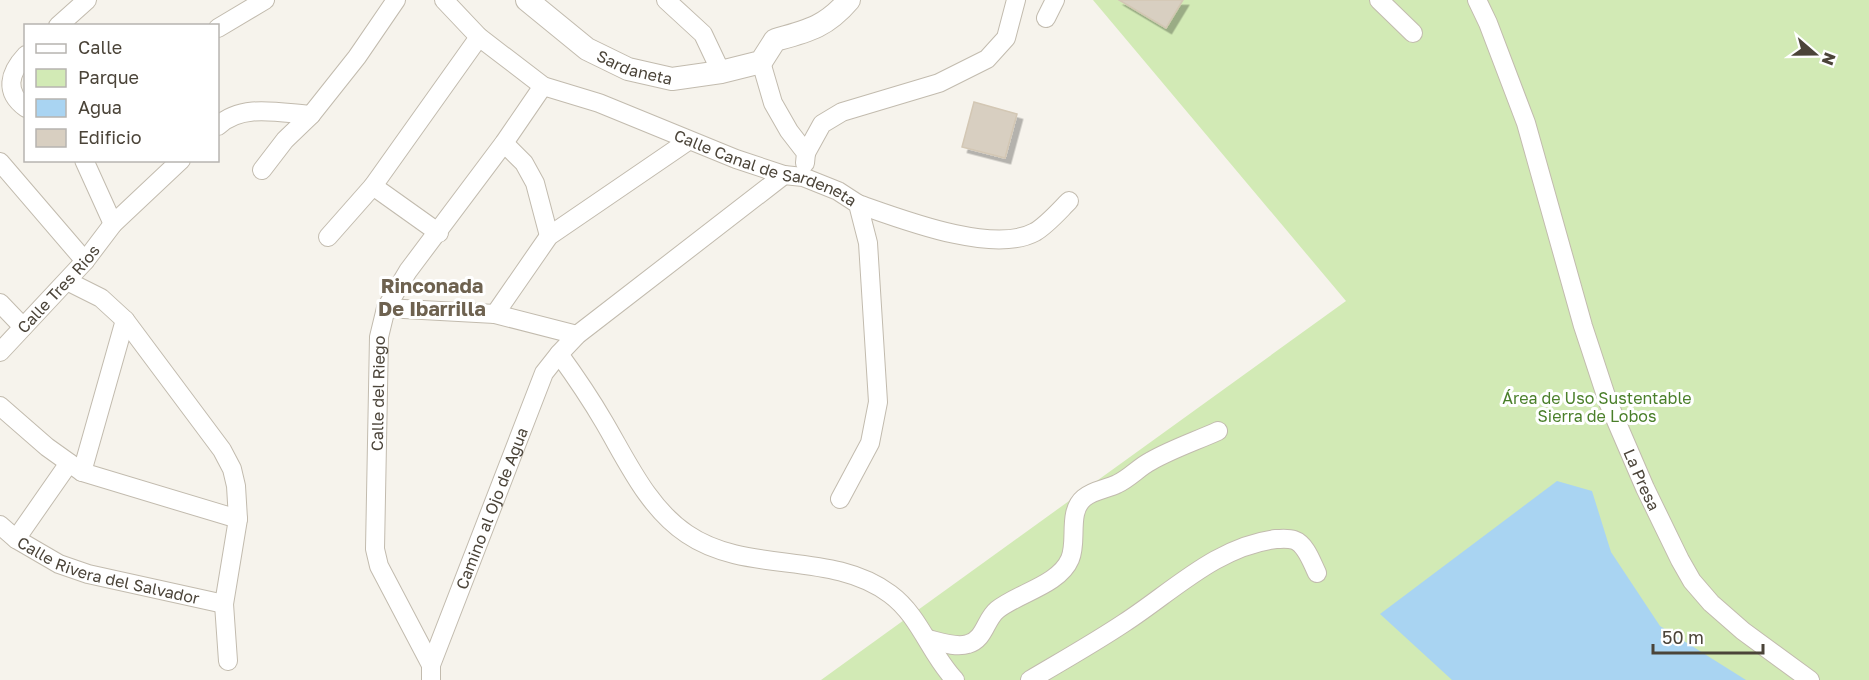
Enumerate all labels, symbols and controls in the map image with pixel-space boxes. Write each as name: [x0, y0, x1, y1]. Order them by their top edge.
legend: [24, 24, 219, 162]
north arrow: [1785, 24, 1845, 84]
text: Calle: [78, 36, 122, 58]
street label: Sardaneta: [593, 45, 674, 89]
text: N: [1818, 50, 1841, 68]
text: Parque: [78, 66, 139, 88]
text: Agua: [78, 96, 122, 118]
street label: Calle Canal de Sardeneta: [671, 125, 860, 210]
text: Edificio: [78, 126, 142, 148]
street label: Calle Tres Rios: [13, 241, 104, 337]
district label: Rinconada De Ibarrilla: [378, 273, 486, 320]
street label: Calle del Riego: [367, 335, 389, 451]
park label: Área de Uso Sustentable Sierra de Lobos: [1502, 388, 1692, 426]
street label: Camino al Ojo de Agua: [451, 424, 532, 592]
street label: La Presa: [1619, 446, 1664, 514]
street label: Calle Rivera del Salvador: [14, 532, 201, 608]
scale bar: [1653, 617, 1762, 655]
text: 50 m: [1662, 626, 1704, 648]

